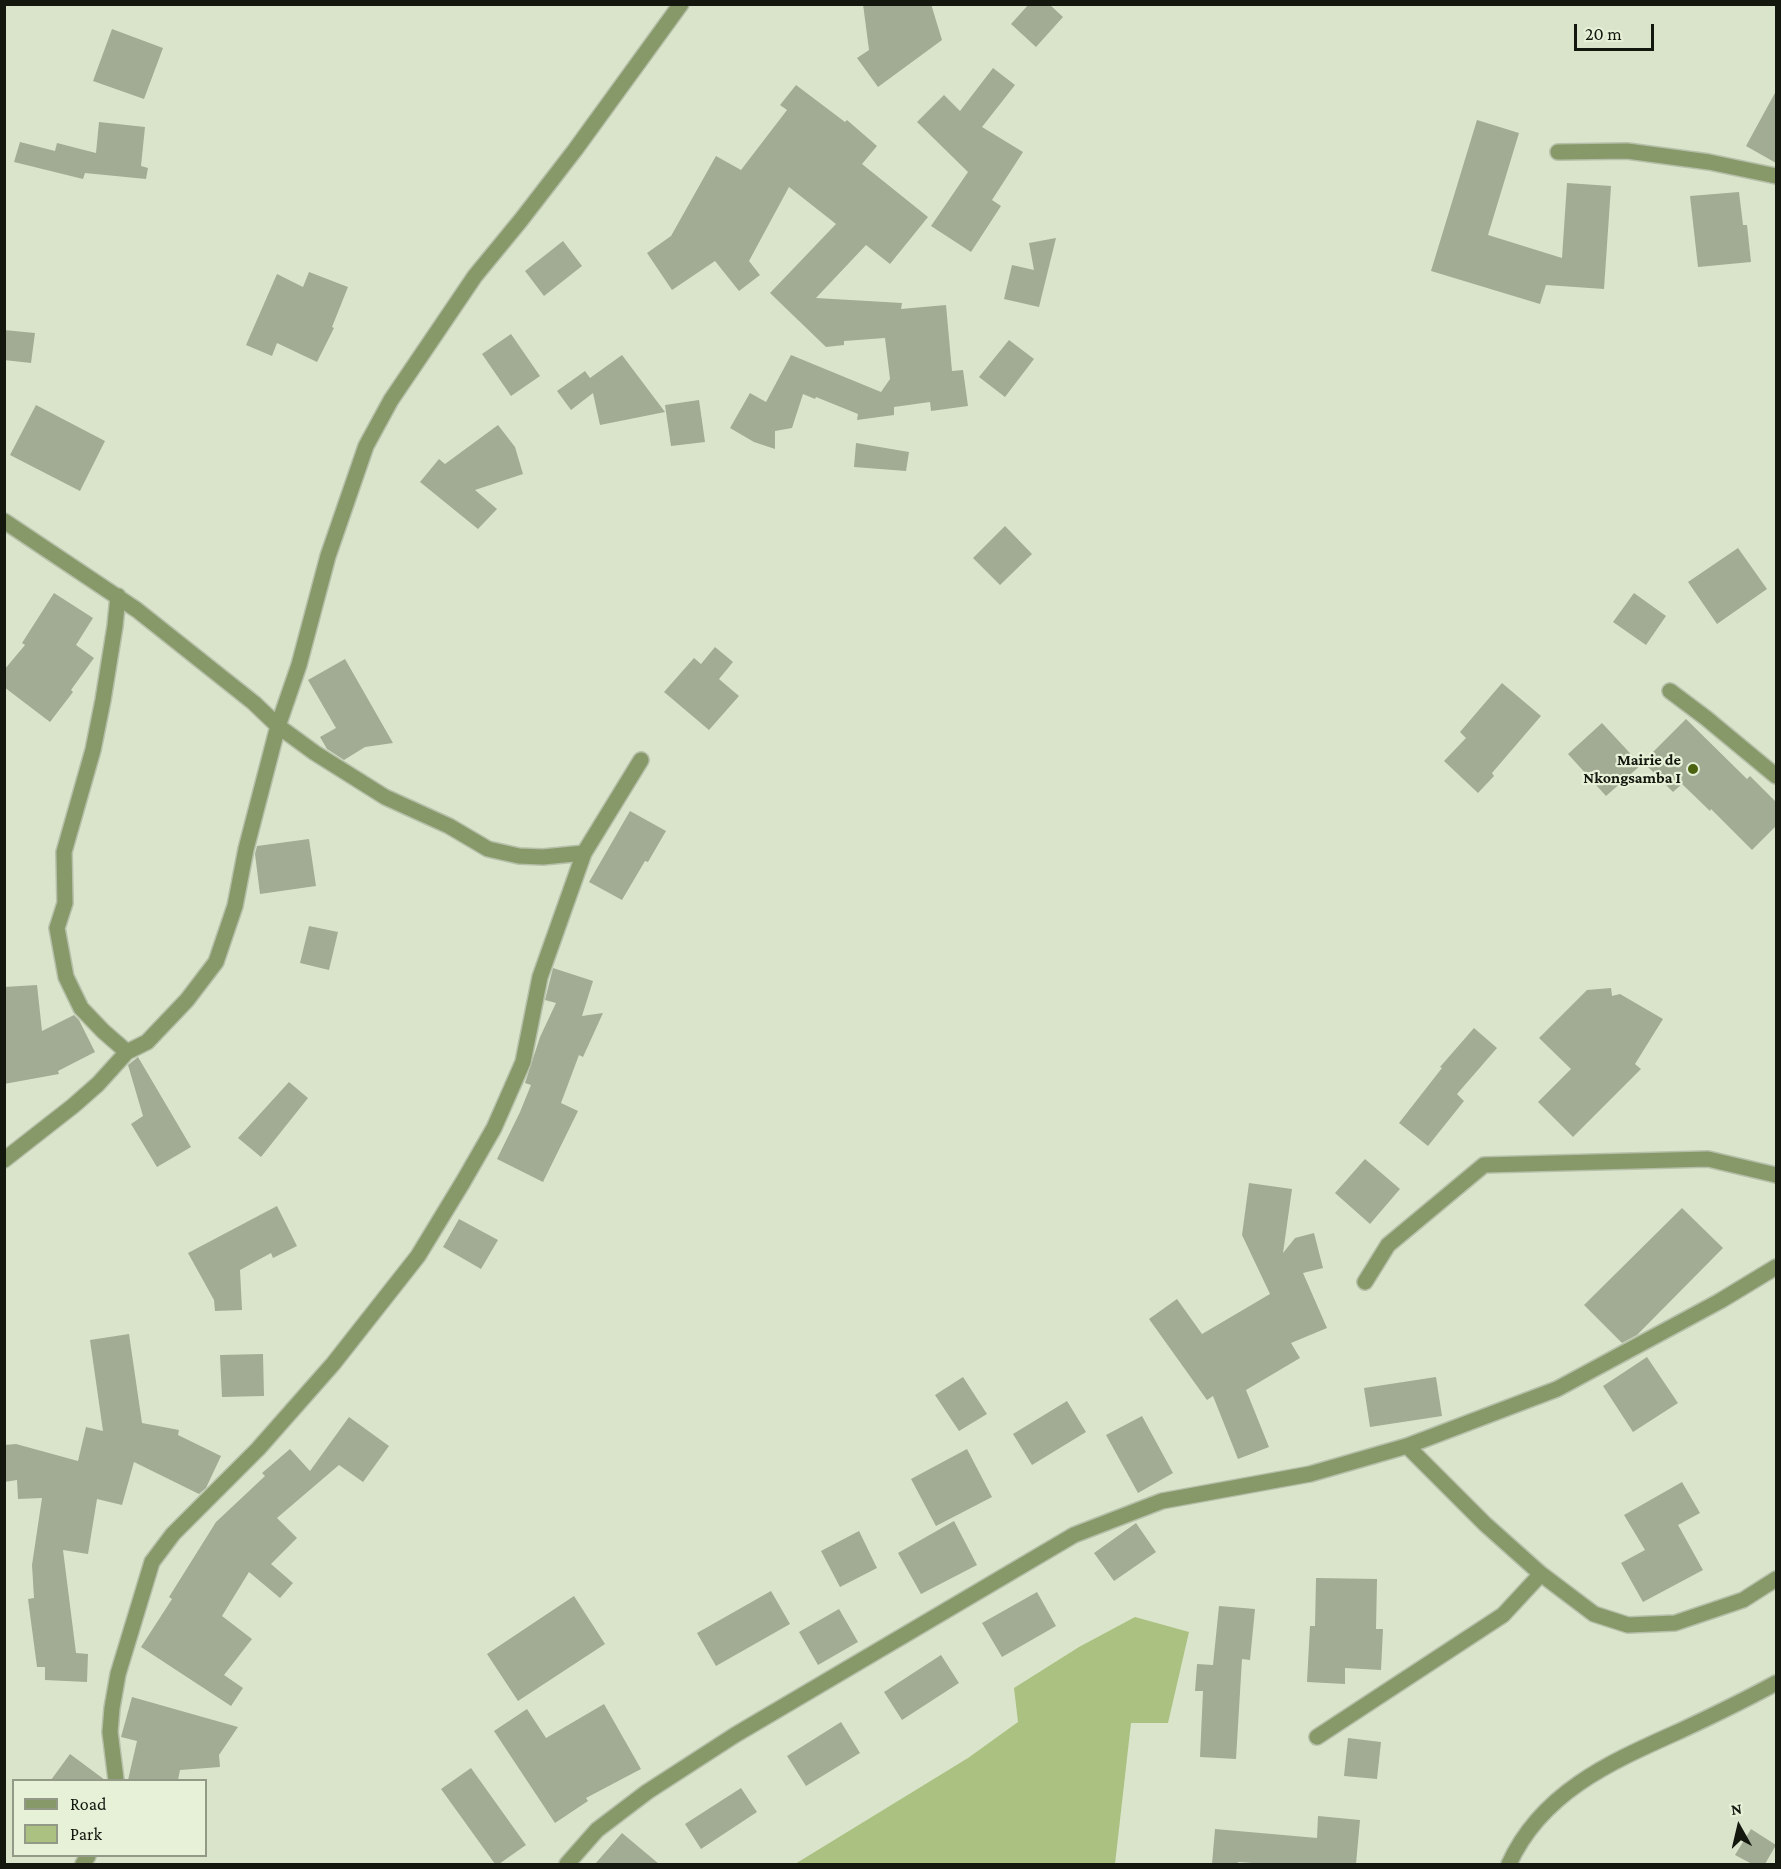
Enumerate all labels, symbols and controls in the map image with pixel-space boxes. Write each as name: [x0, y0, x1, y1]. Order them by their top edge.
scale bar: [1577, 12, 1656, 50]
text: 20 m: [1585, 24, 1622, 44]
place label: Mairie de Nkongsamba I: [1583, 750, 1681, 788]
marker: Mairie de Nkongsamba I: [1686, 762, 1700, 776]
legend: [12, 1779, 207, 1857]
text: Road: [70, 1794, 107, 1814]
north arrow: [1709, 1797, 1769, 1857]
text: N: [1730, 1800, 1743, 1818]
text: Park: [70, 1824, 102, 1844]

